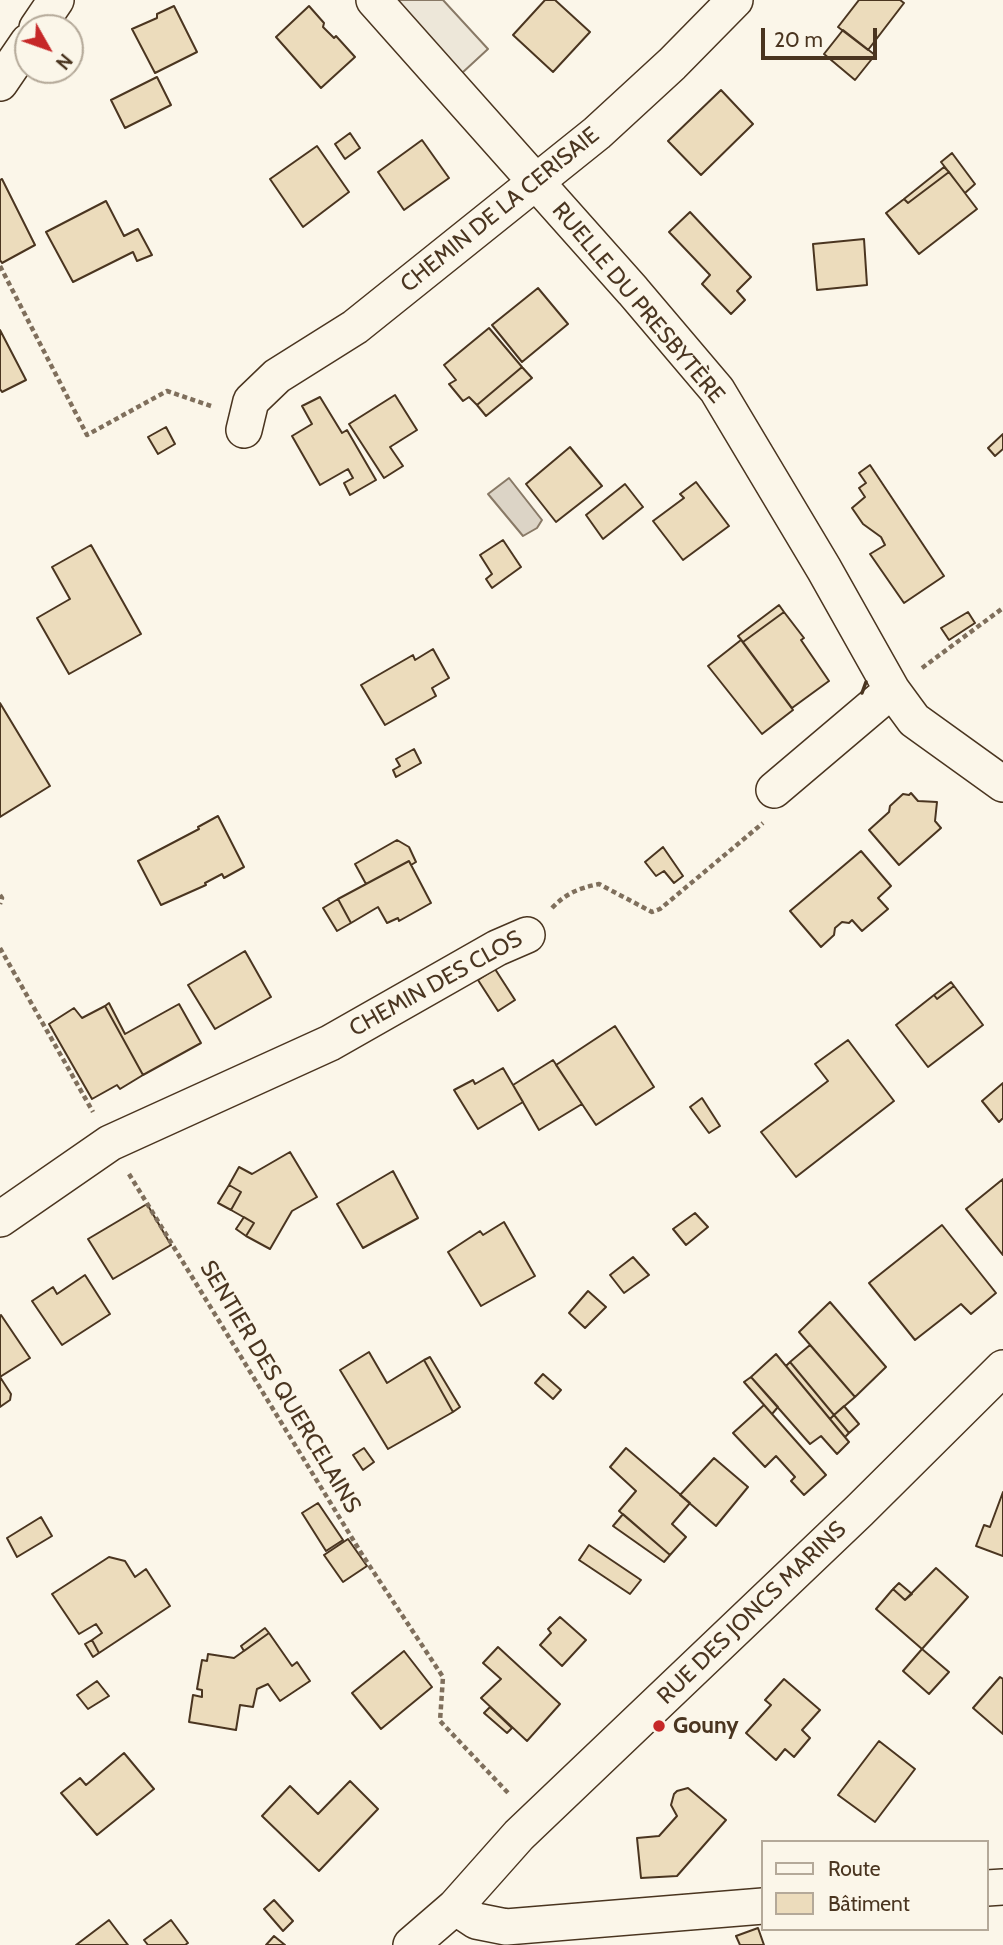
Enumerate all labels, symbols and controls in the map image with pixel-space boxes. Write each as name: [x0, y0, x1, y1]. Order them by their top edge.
north arrow: [14, 14, 84, 84]
scale bar: [765, 14, 880, 58]
text: 20 m: [774, 27, 823, 52]
text: N: [51, 49, 77, 74]
street label: CHEMIN DE LA CERISAIE: [395, 121, 605, 299]
street label: RUELLE DU PRESBYTÈRE: [546, 197, 730, 409]
street label: CHEMIN DES CLOS: [345, 925, 527, 1043]
street label: SENTIER DES QUERCELAINS: [194, 1256, 366, 1518]
street label: RUE DES JONCS MARINS: [652, 1516, 852, 1710]
place label: Gouny: [673, 1712, 739, 1740]
marker: Gouny: [651, 1718, 667, 1734]
legend: [762, 1840, 989, 1931]
text: Route: [828, 1856, 881, 1881]
text: Bâtiment: [828, 1891, 910, 1916]

